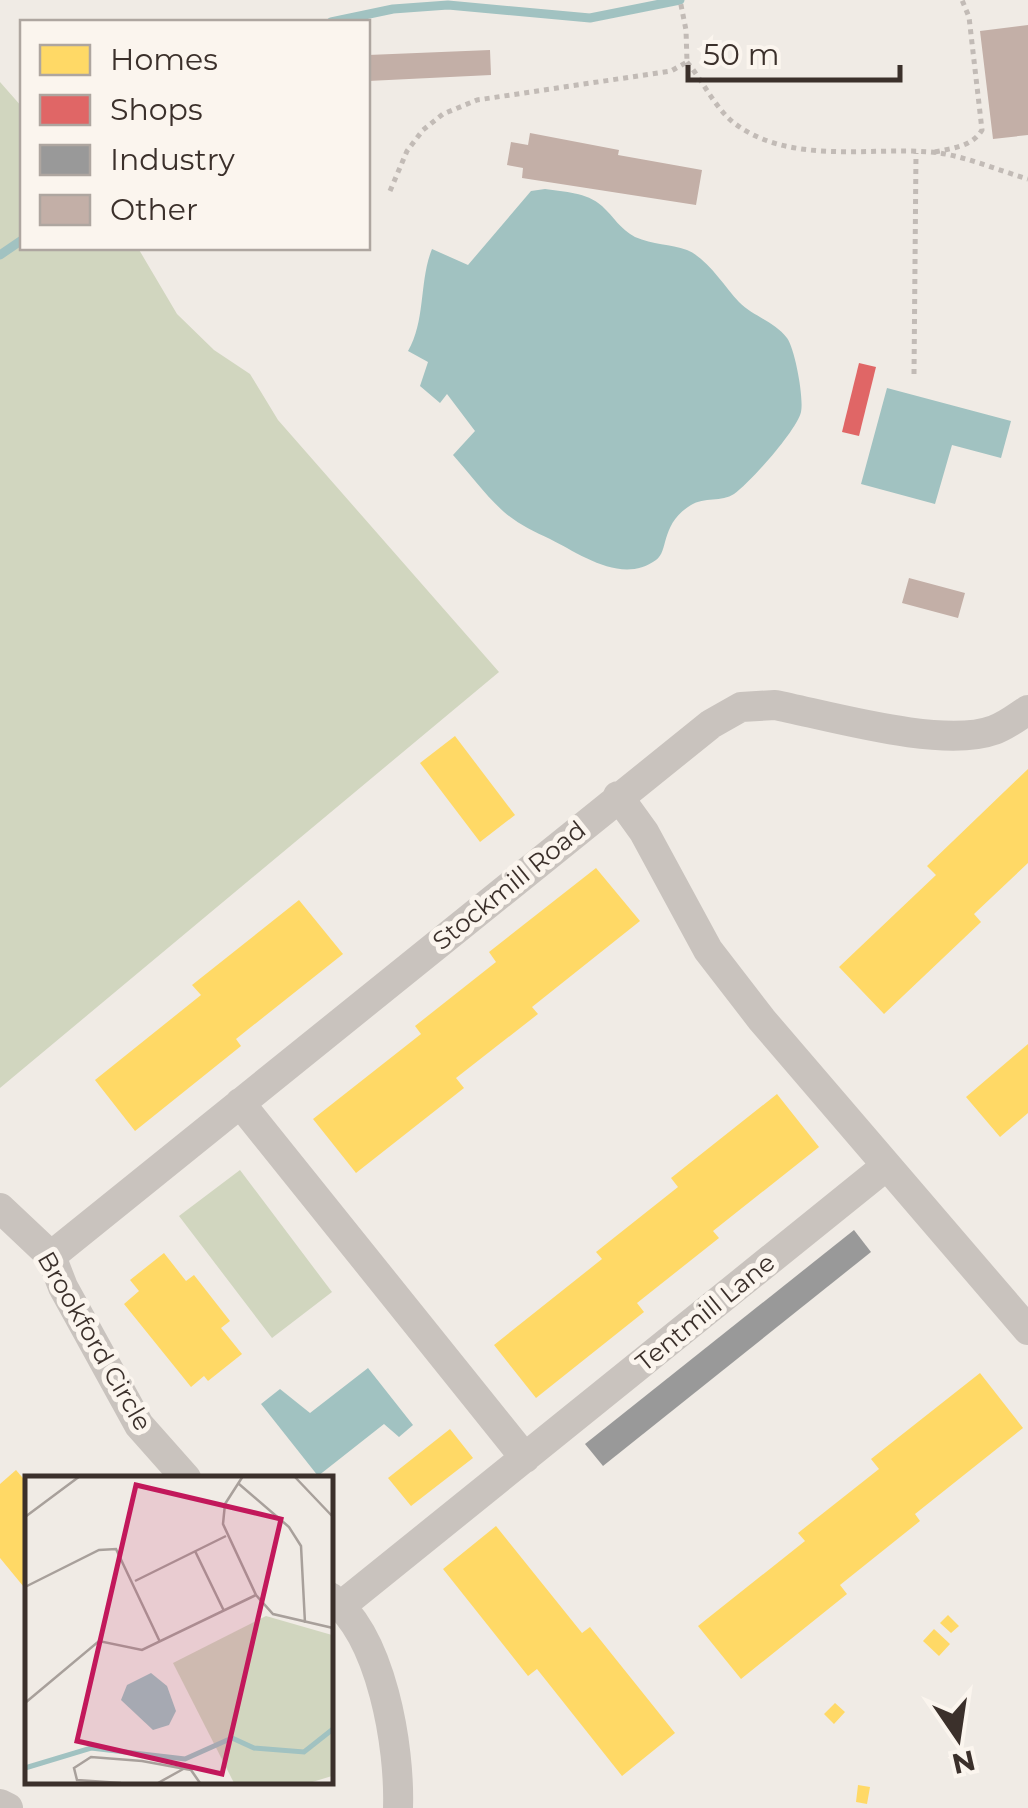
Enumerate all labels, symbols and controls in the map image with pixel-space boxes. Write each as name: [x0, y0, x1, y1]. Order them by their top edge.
legend: [20, 20, 370, 250]
scale bar: [688, 20, 900, 82]
text: 50 m: [703, 36, 780, 73]
text: Homes: [110, 41, 218, 78]
text: Shops: [110, 91, 203, 128]
text: Industry: [110, 141, 235, 178]
text: Other: [110, 191, 198, 228]
street label: Stockmill Road: [427, 814, 591, 956]
street label: Brookford Circle: [32, 1246, 158, 1436]
street label: Tentmill Lane: [630, 1247, 780, 1377]
inset map: [25, 1476, 332, 1783]
north arrow: [908, 1688, 1008, 1788]
text: N: [949, 1743, 978, 1781]

